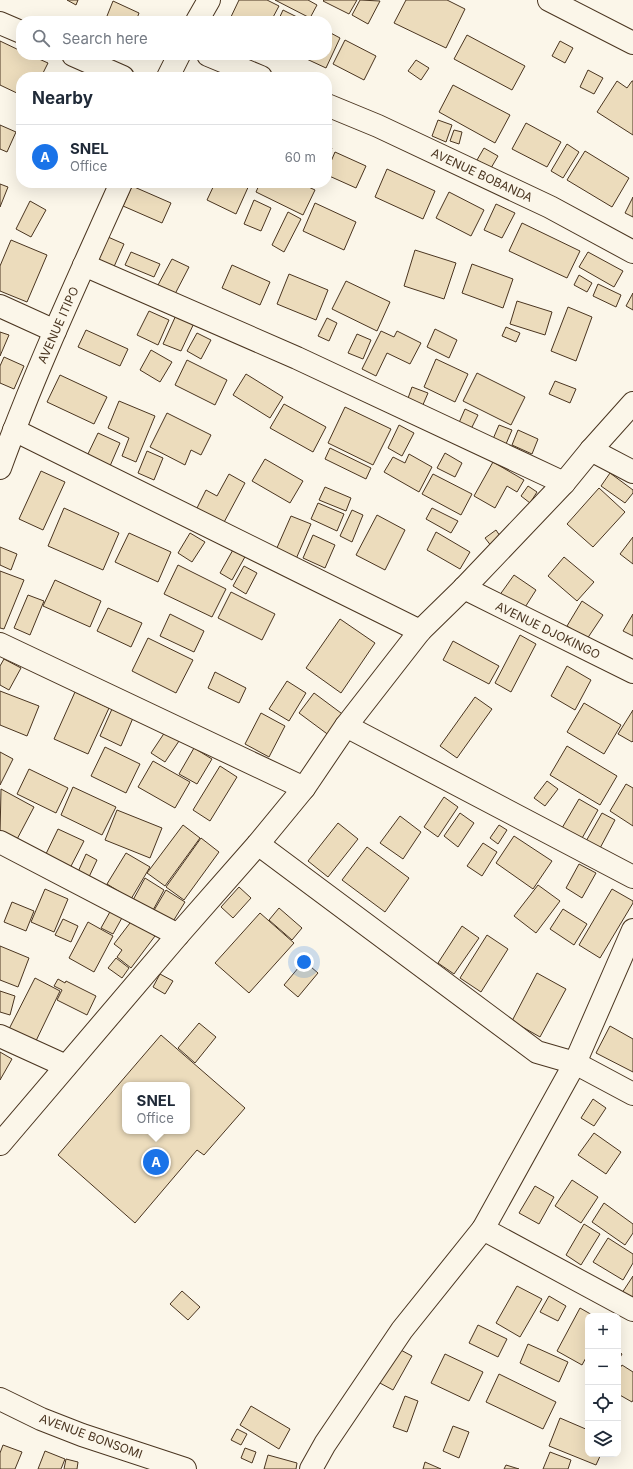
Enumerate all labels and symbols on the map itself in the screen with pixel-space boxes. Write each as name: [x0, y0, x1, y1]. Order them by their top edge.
street label: AVENUE BOBANDA: [429, 145, 535, 205]
street label: AVENUE ITIPO: [34, 284, 82, 366]
street label: AVENUE DJOKINGO: [493, 598, 603, 662]
your location: [294, 952, 314, 972]
pin: A: [143, 1147, 169, 1177]
street label: AVENUE BONSOMI: [37, 1410, 145, 1462]

